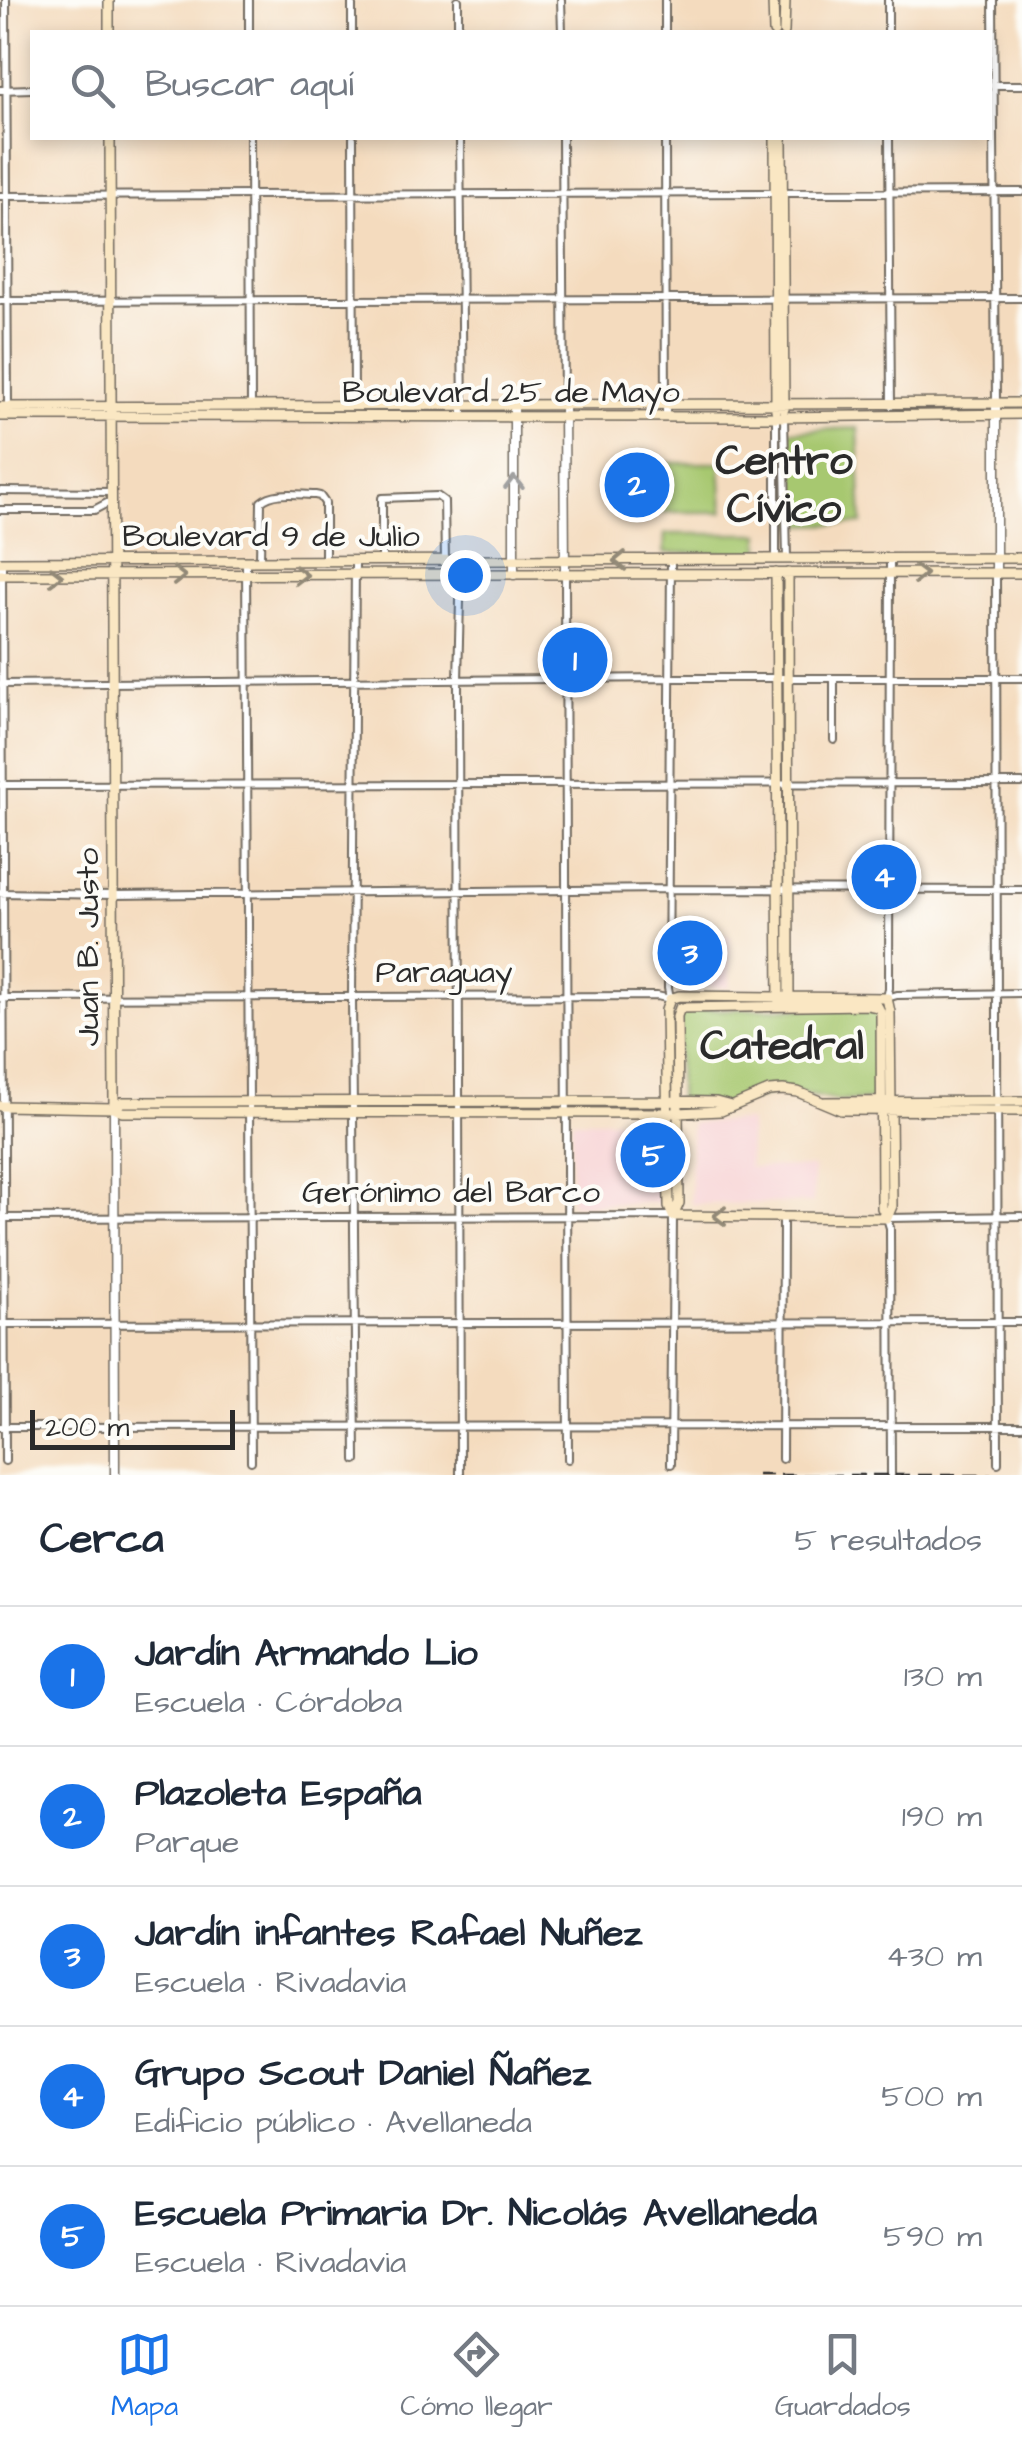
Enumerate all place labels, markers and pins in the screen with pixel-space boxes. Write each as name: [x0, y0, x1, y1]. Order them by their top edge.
pin: 2: [604, 448, 670, 522]
pin: 1: [542, 622, 608, 698]
pin: 4: [852, 840, 916, 914]
pin: 3: [658, 916, 722, 990]
pin: 5: [620, 1118, 686, 1192]

